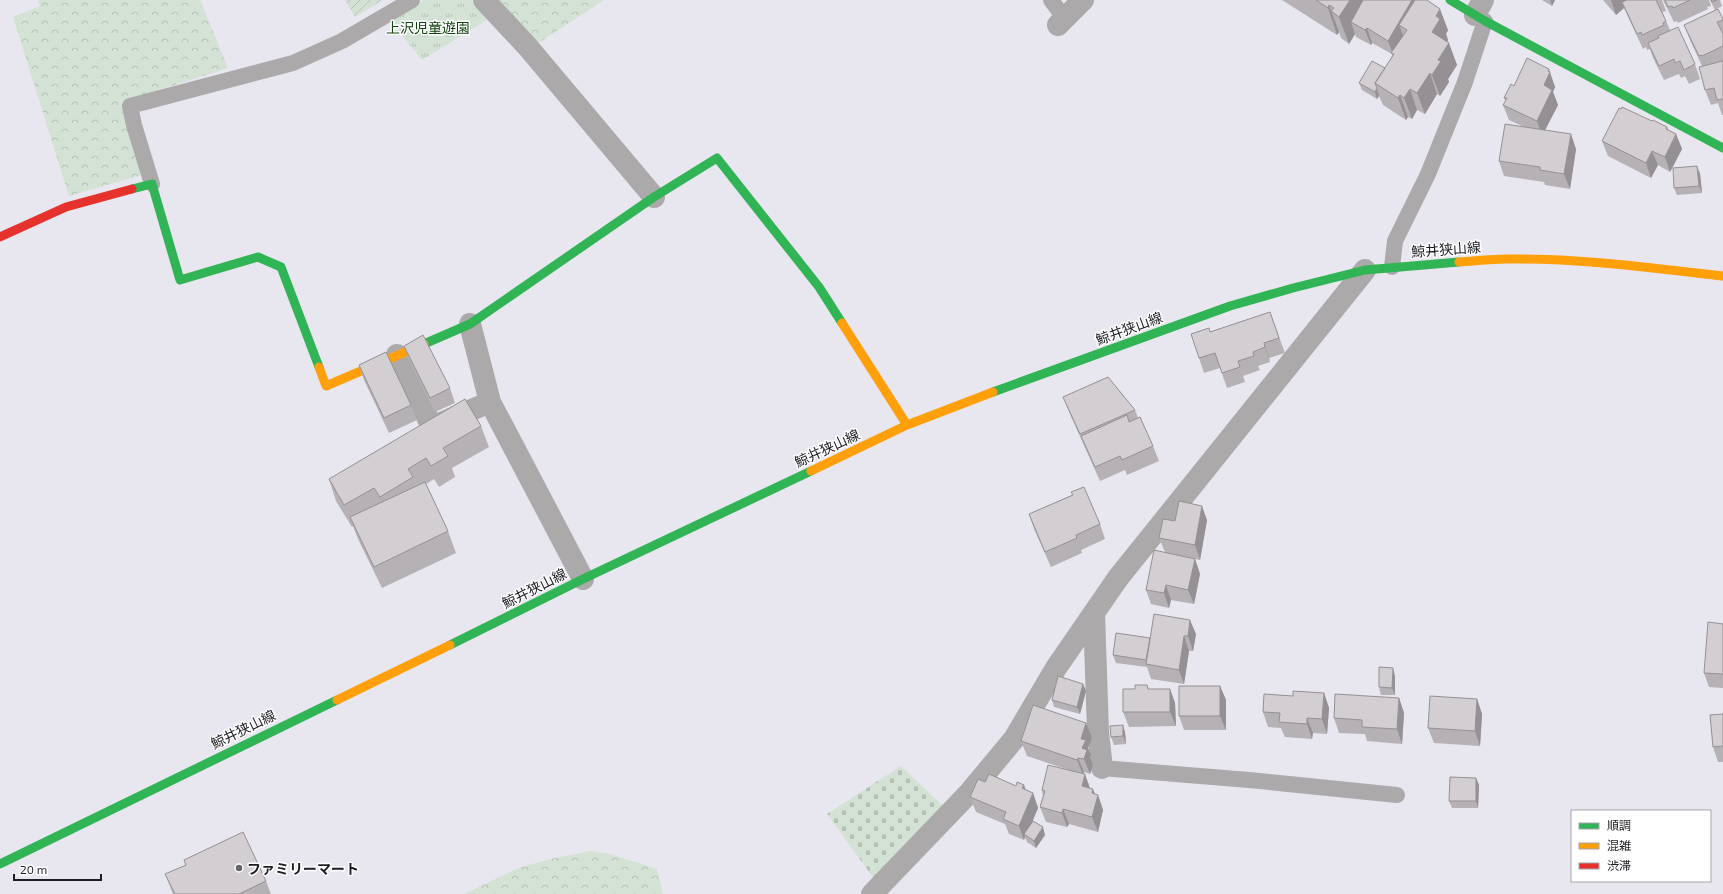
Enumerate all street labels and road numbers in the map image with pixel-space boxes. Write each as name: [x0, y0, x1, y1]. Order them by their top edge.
street label: 鯨井狭山線: [1410, 238, 1482, 260]
street label: 鯨井狭山線: [1093, 308, 1165, 348]
street label: 鯨井狭山線: [792, 426, 862, 470]
street label: 鯨井狭山線: [499, 565, 569, 611]
street label: 鯨井狭山線: [208, 706, 278, 752]

